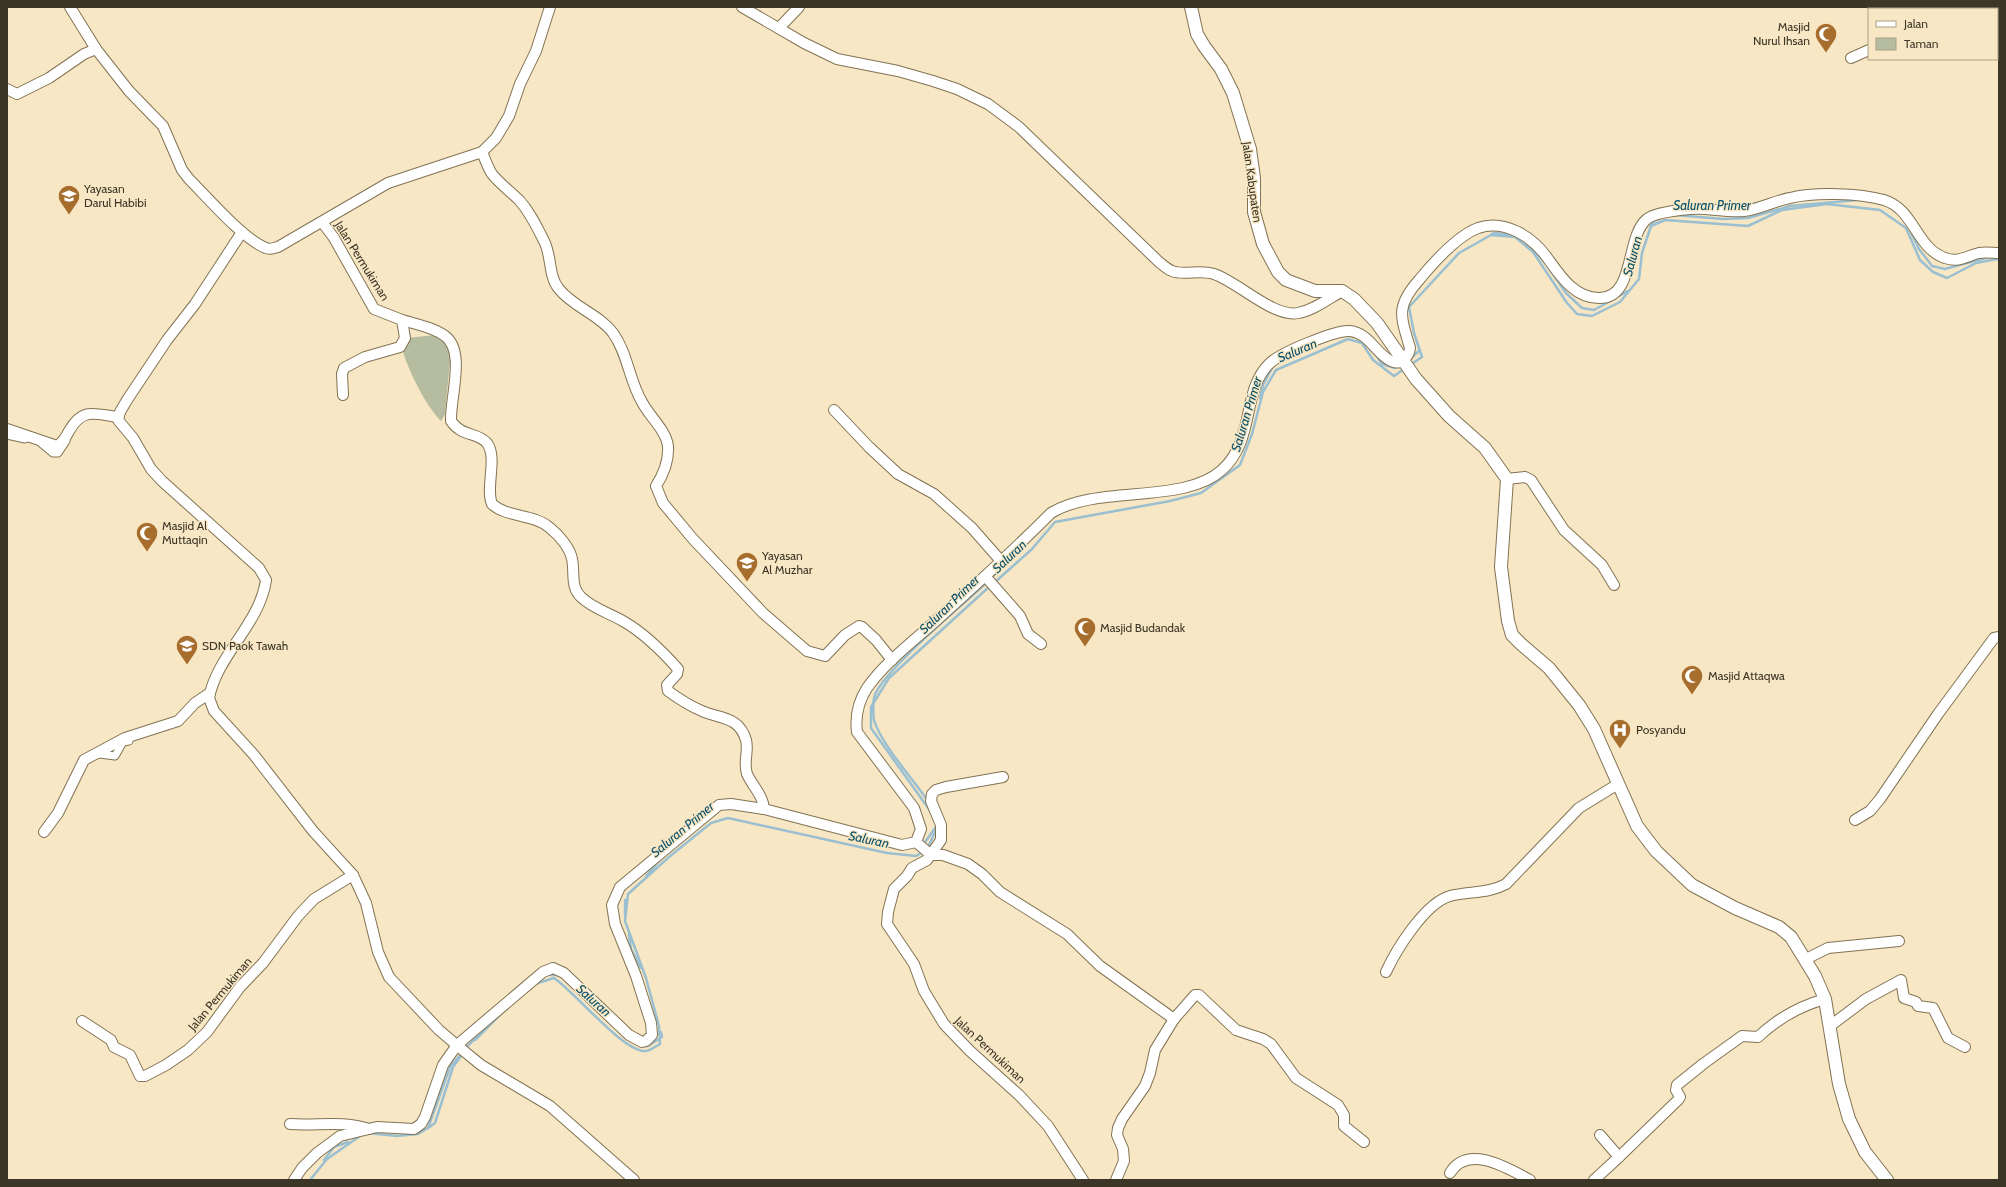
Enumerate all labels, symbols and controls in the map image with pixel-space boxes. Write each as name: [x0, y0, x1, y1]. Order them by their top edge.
legend: [1868, 8, 1998, 60]
text: Jalan: [1903, 16, 1928, 31]
place label: Masjid Nurul Ihsan: [1753, 19, 1810, 48]
mosque icon: Masjid Nurul Ihsan: [1813, 21, 1839, 54]
text: Taman: [1904, 36, 1939, 51]
street label: Jalan Kabupaten: [1239, 140, 1266, 224]
place label: Yayasan Darul Habibi: [83, 181, 147, 210]
school or university icon: Yayasan Darul Habibi: [56, 183, 82, 216]
water label: Saluran Primer: [1673, 197, 1752, 213]
street label: Jalan Permukiman: [331, 217, 393, 304]
water label: Saluran: [1619, 234, 1645, 278]
water label: Saluran: [1275, 335, 1319, 365]
water label: Saluran Primer: [1227, 374, 1265, 453]
place label: Masjid Al Muttaqin: [162, 518, 208, 547]
mosque icon: Masjid Al Muttaqin: [134, 520, 160, 553]
water label: Saluran: [989, 536, 1029, 576]
place label: Yayasan Al Muzhar: [761, 548, 813, 577]
school or university icon: Yayasan Al Muzhar: [734, 550, 760, 583]
water label: Saluran Primer: [915, 571, 983, 637]
mosque icon: Masjid Budandak: [1072, 615, 1098, 648]
place label: Masjid Budandak: [1100, 620, 1186, 635]
school or university icon: SDN Paok Tawah: [174, 633, 200, 666]
place label: SDN Paok Tawah: [202, 638, 288, 653]
mosque icon: Masjid Attaqwa: [1679, 663, 1705, 696]
place label: Masjid Attaqwa: [1708, 668, 1785, 683]
hospital icon: Posyandu: [1607, 717, 1633, 750]
place label: Posyandu: [1636, 722, 1686, 737]
water label: Saluran Primer: [647, 797, 718, 860]
water label: Saluran: [847, 827, 891, 851]
street label: Jalan Permukiman: [184, 954, 255, 1034]
water label: Saluran: [573, 980, 615, 1020]
street label: Jalan Permukiman: [951, 1012, 1029, 1086]

